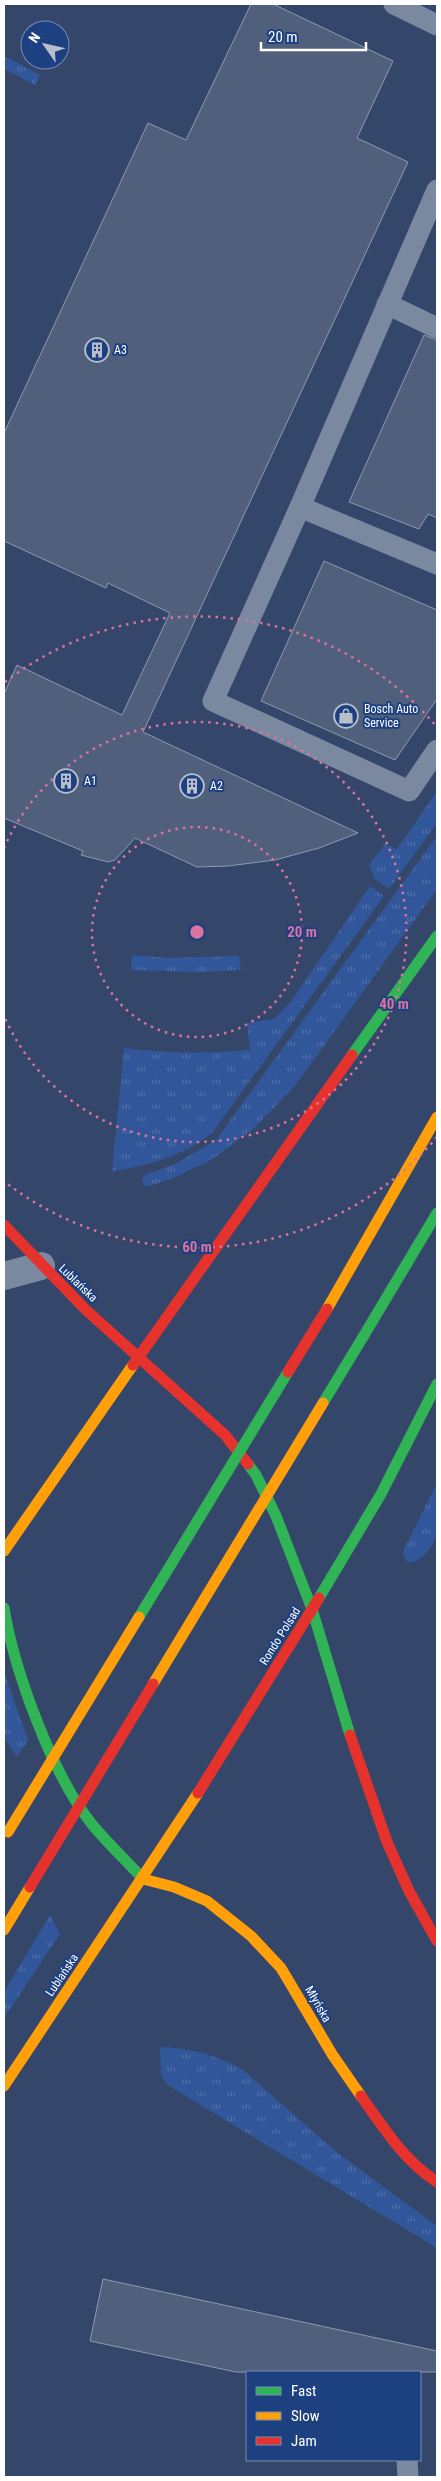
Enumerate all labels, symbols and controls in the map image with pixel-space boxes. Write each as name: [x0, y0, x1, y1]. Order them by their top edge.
north arrow: [20, 20, 70, 70]
scale bar: [261, 20, 366, 52]
text: 20 m: [268, 28, 298, 46]
text: N: [25, 30, 43, 46]
building icon: A3: [84, 337, 110, 363]
place label: A3: [114, 343, 127, 357]
place label: Bosch Auto Service: [364, 702, 418, 730]
shop icon: Bosch Auto Service: [333, 703, 359, 729]
building icon: A1: [53, 768, 79, 794]
building icon: A2: [179, 773, 205, 799]
place label: A1: [84, 774, 97, 788]
place label: A2: [210, 779, 223, 793]
centre of rings: [188, 923, 206, 941]
text: 20 m: [287, 923, 317, 941]
text: 40 m: [379, 995, 409, 1013]
text: 60 m: [182, 1238, 212, 1256]
street label: Lublańska: [56, 1261, 100, 1305]
street label: Rondo Polsad: [257, 1604, 303, 1667]
street label: Lublańska: [43, 1951, 81, 1999]
street label: Młyńska: [302, 1983, 334, 2025]
legend: [246, 2371, 421, 2461]
text: Fast: [291, 2382, 316, 2400]
text: Slow: [291, 2407, 320, 2425]
text: Jam: [291, 2432, 317, 2450]

